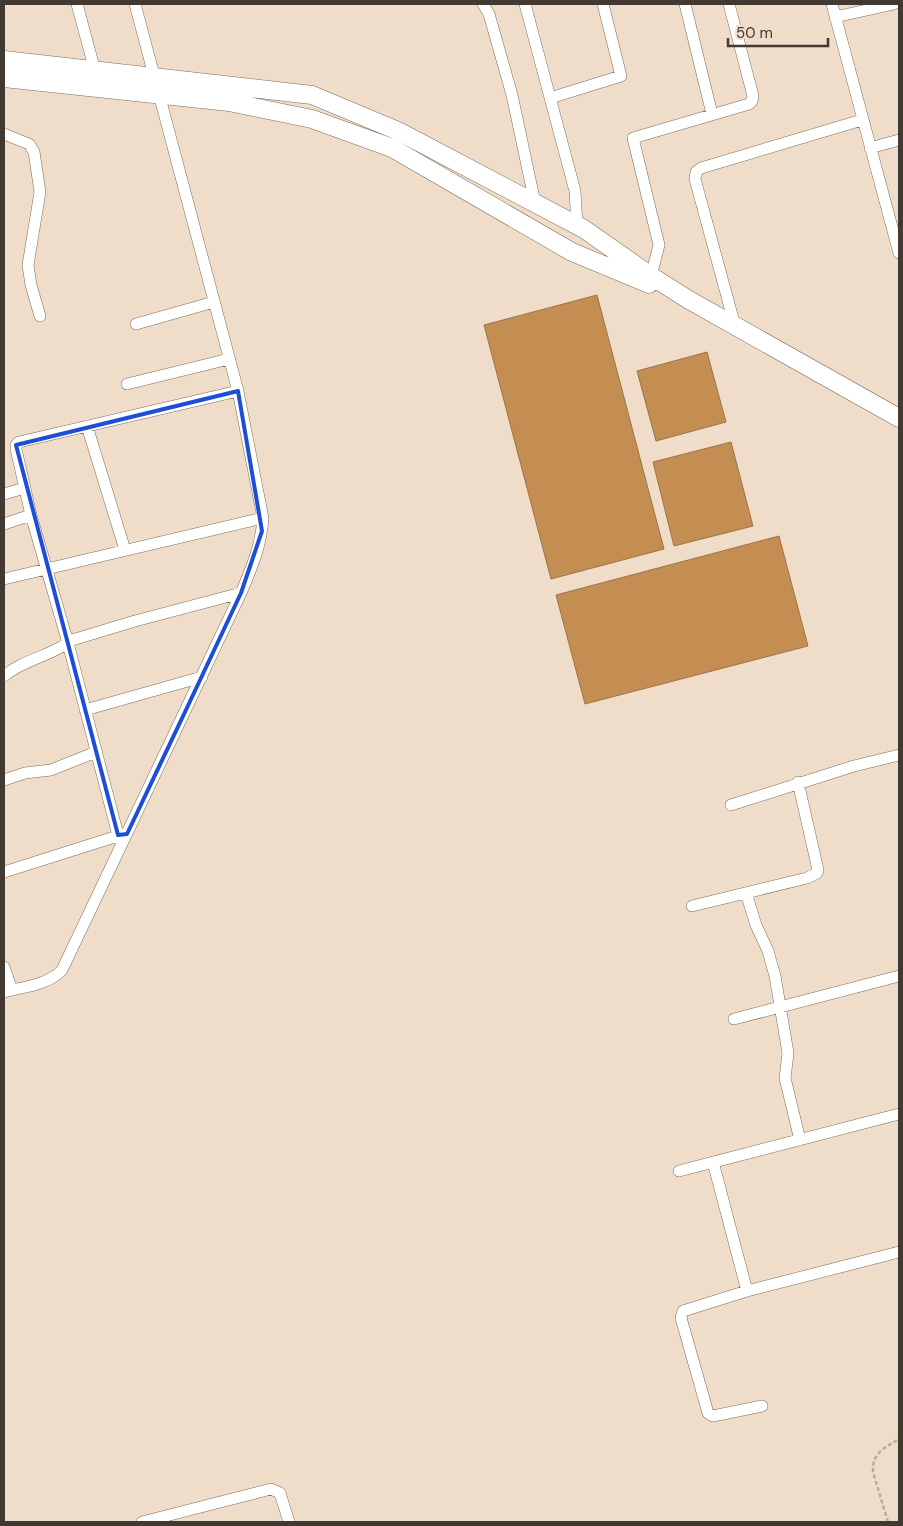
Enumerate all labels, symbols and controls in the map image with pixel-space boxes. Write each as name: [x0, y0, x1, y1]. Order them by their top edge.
scale bar: [728, 15, 828, 47]
text: 50 m: [736, 23, 773, 43]

